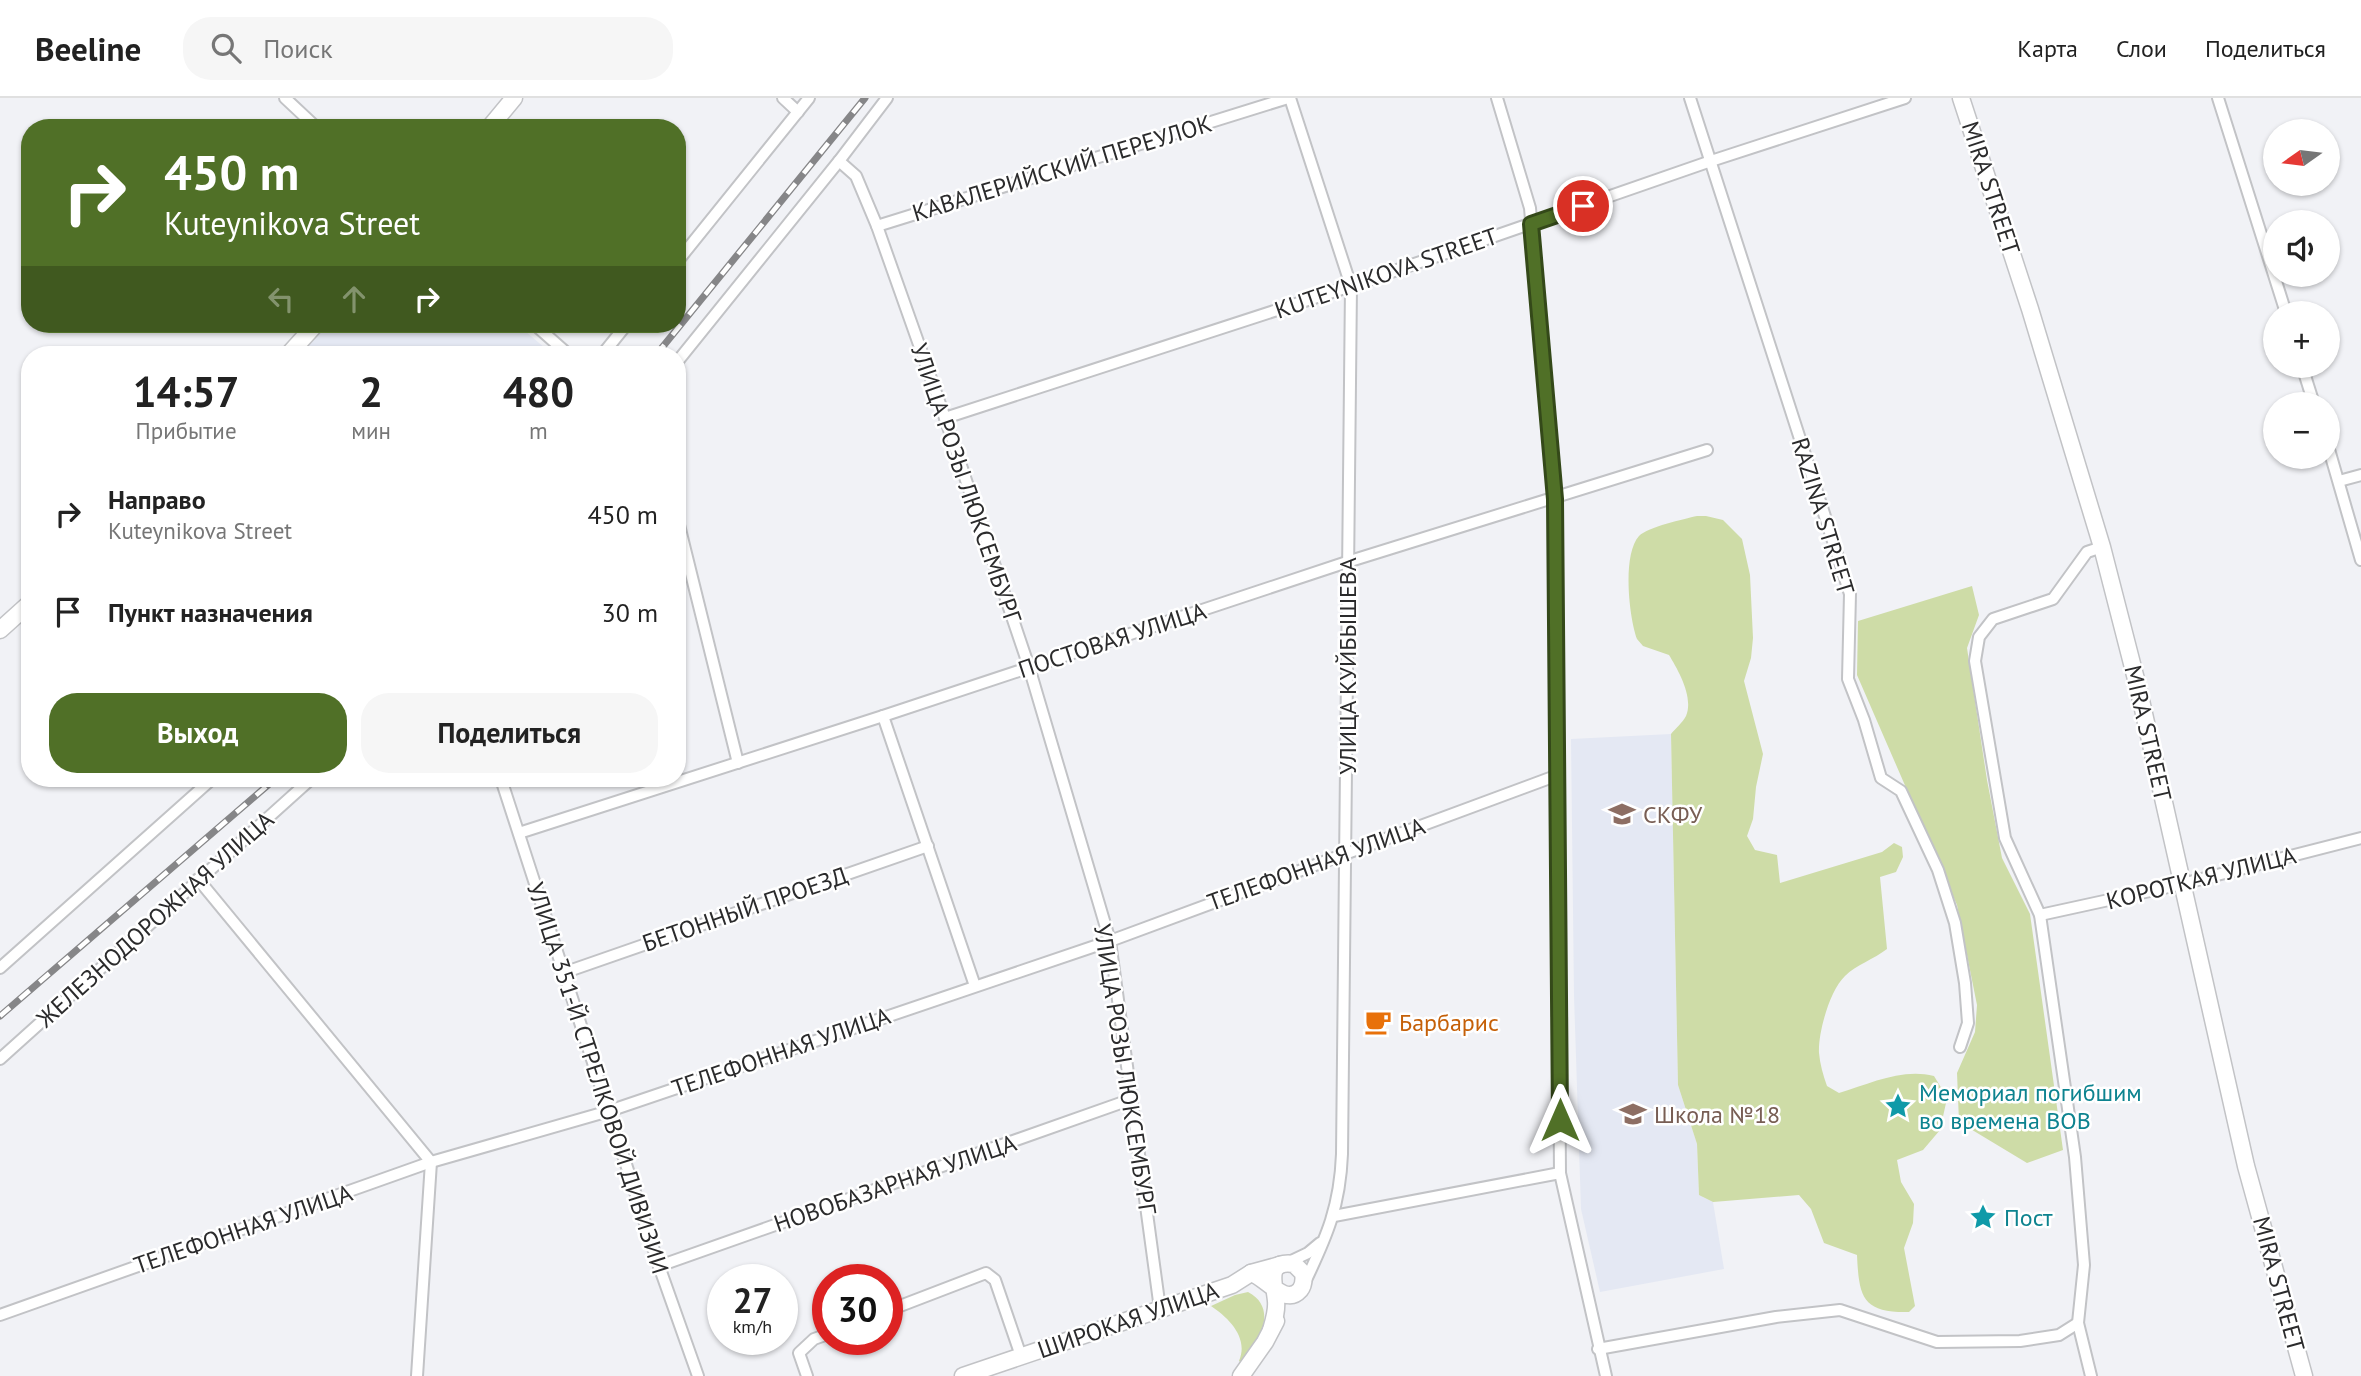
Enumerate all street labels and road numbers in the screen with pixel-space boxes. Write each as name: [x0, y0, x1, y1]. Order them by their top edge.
street label: КАВАЛЕРИЙСКИЙ ПЕРЕУЛОК: [909, 108, 1215, 228]
street label: MIRA STREET: [1955, 117, 2027, 259]
street label: KUTEYNIKOVA STREET: [1270, 220, 1502, 326]
street label: УЛИЦА РОЗЫ ЛЮКСЕМБУРГ: [904, 339, 1029, 628]
street label: RAZINA STREET: [1784, 434, 1862, 598]
street label: УЛИЦА КУЙБЫШЕВА: [1332, 557, 1363, 775]
street label: ПОСТОВАЯ УЛИЦА: [1014, 595, 1210, 685]
street label: MIRA STREET: [2117, 662, 2179, 804]
street label: ЖЕЛЕЗНОДОРОЖНАЯ УЛИЦА: [29, 804, 280, 1035]
street label: ТЕЛЕФОННАЯ УЛИЦА: [1203, 810, 1429, 918]
street label: КОРОТКАЯ УЛИЦА: [2103, 839, 2299, 917]
street label: БЕТОННЫЙ ПРОЕЗД: [638, 859, 852, 959]
street label: УЛИЦА 351-Й СТРЕЛКОВОЙ ДИВИЗИИ: [520, 878, 676, 1278]
street label: УЛИЦА РОЗЫ ЛЮКСЕМБУРГ: [1087, 922, 1163, 1218]
street label: ТЕЛЕФОННАЯ УЛИЦА: [668, 1000, 894, 1104]
street label: НОВОБАЗАРНАЯ УЛИЦА: [770, 1127, 1020, 1239]
street label: ТЕЛЕФОННАЯ УЛИЦА: [130, 1177, 356, 1281]
street label: MIRA STREET: [2246, 1213, 2312, 1355]
street label: ШИРОКАЯ УЛИЦА: [1033, 1275, 1223, 1365]

